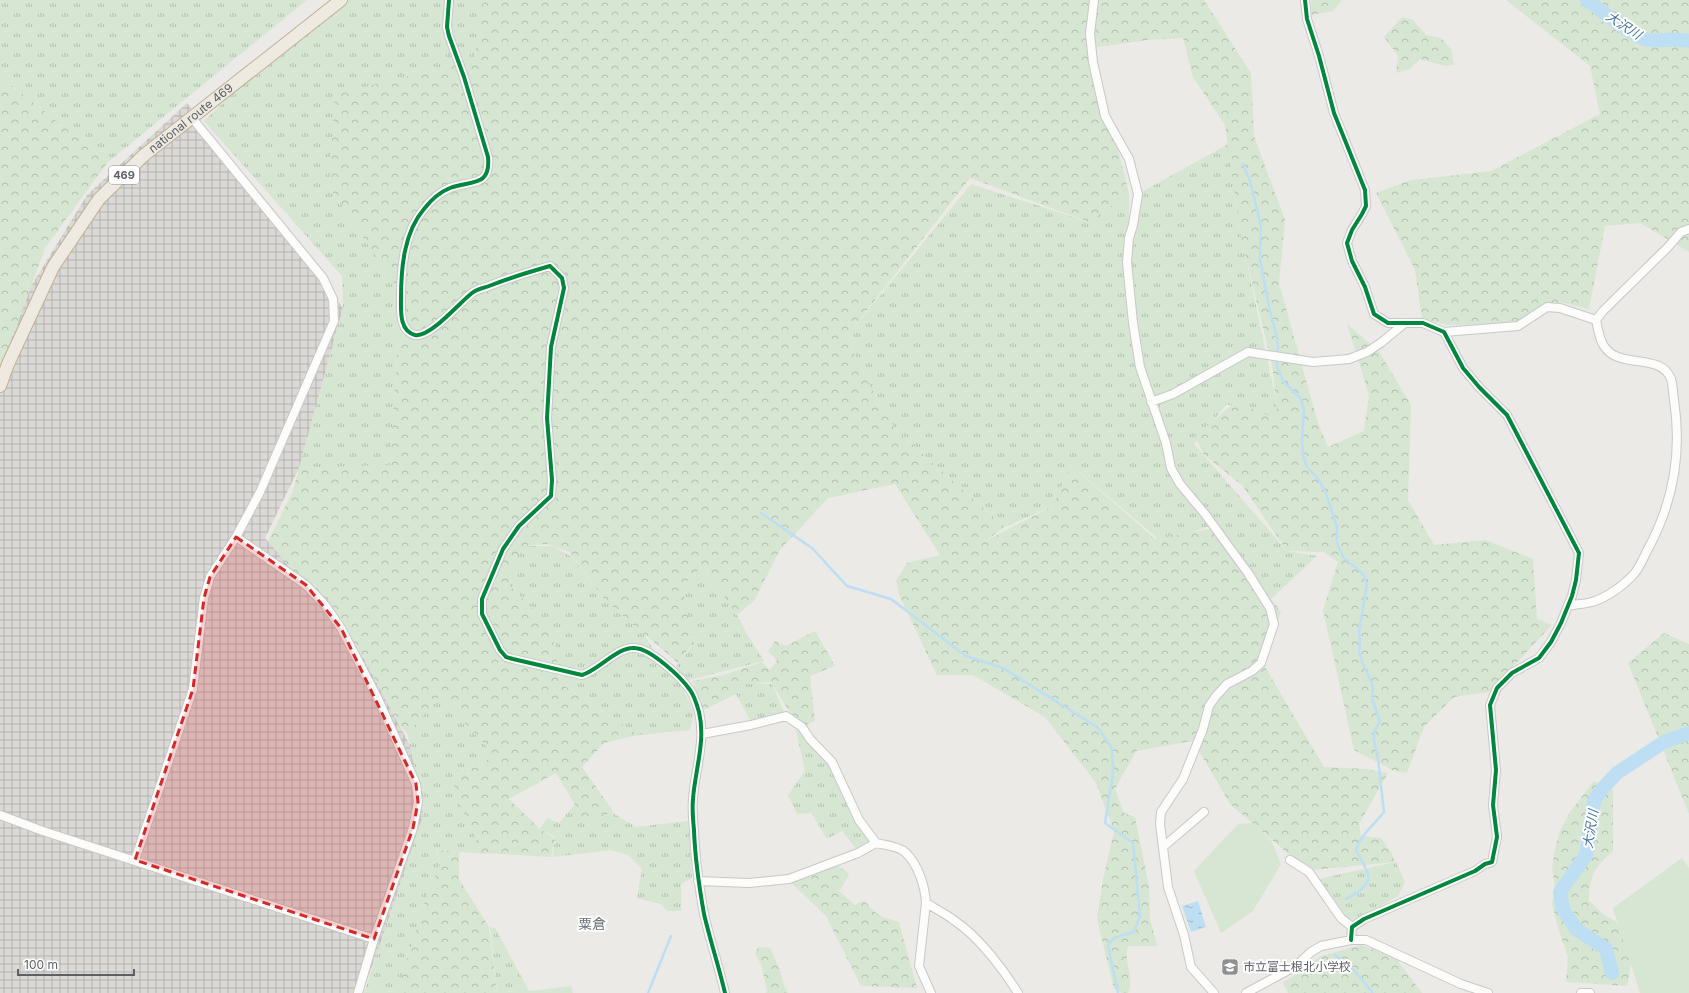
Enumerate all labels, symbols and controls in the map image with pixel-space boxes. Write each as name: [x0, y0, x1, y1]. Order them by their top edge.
water label: 大沢川: [1603, 8, 1646, 43]
street label: national route 469: [145, 80, 236, 156]
road number: 469: [109, 166, 139, 184]
water label: 大沢川: [1579, 807, 1601, 850]
district label: 粟倉: [578, 915, 606, 932]
scale bar: [18, 951, 134, 977]
text: 100 m: [24, 957, 58, 972]
school or university icon: 市立富士根北小学校: [1220, 957, 1240, 977]
place label: 市立富士根北小学校: [1243, 959, 1351, 974]

